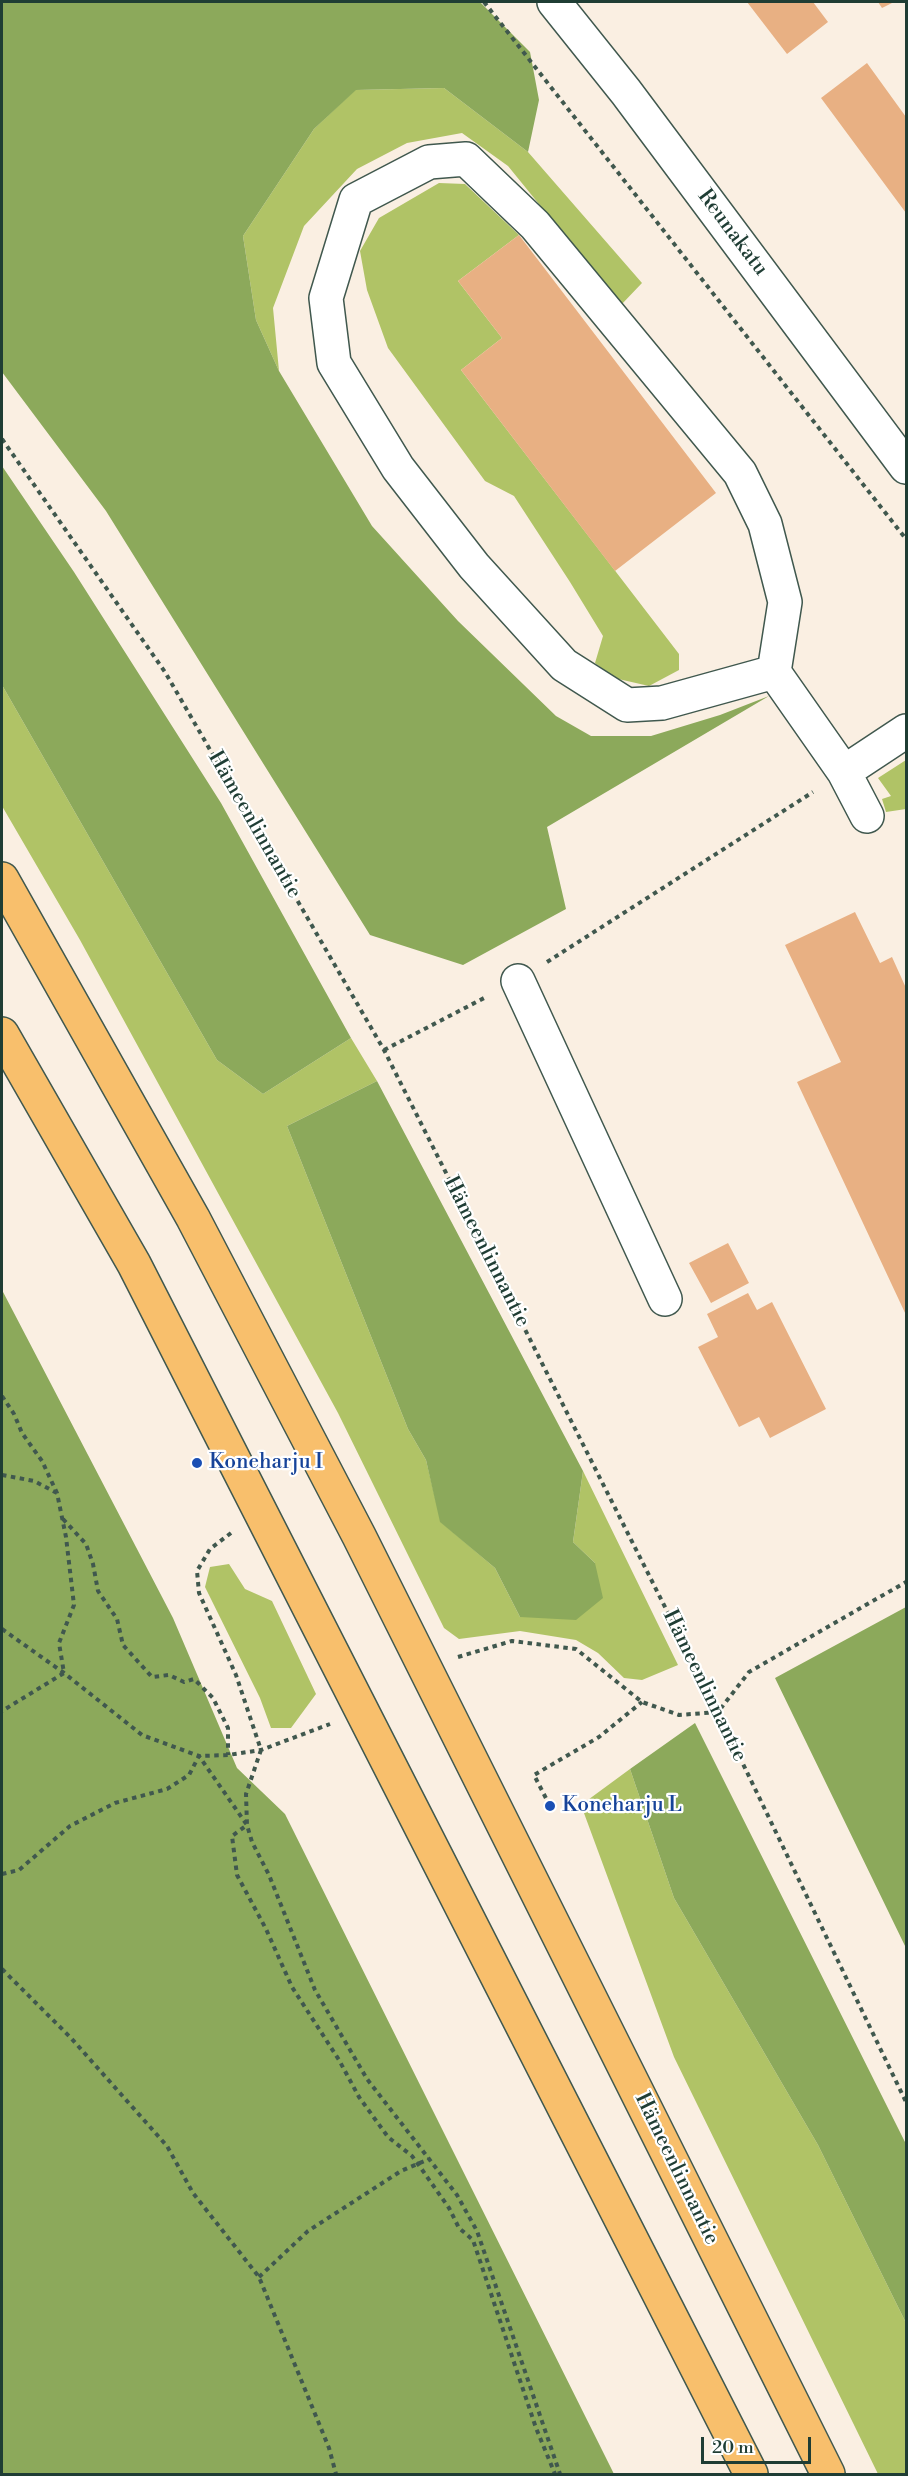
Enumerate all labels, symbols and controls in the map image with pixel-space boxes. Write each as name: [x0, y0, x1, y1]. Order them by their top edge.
street label: Reunakatu: [691, 185, 773, 281]
street label: Hämeenlinnantie: [202, 747, 306, 903]
street label: Hämeenlinnantie: [437, 1172, 535, 1332]
place label: Koneharju I: [209, 1450, 323, 1476]
marker: Koneharju I: [190, 1456, 204, 1470]
street label: Hämeenlinnantie: [656, 1606, 752, 1766]
place label: Koneharju L: [562, 1793, 682, 1819]
marker: Koneharju L: [543, 1799, 557, 1813]
street label: Hämeenlinnantie: [628, 2089, 724, 2249]
scale bar: [704, 2425, 814, 2463]
text: 20 m: [712, 2436, 754, 2459]

